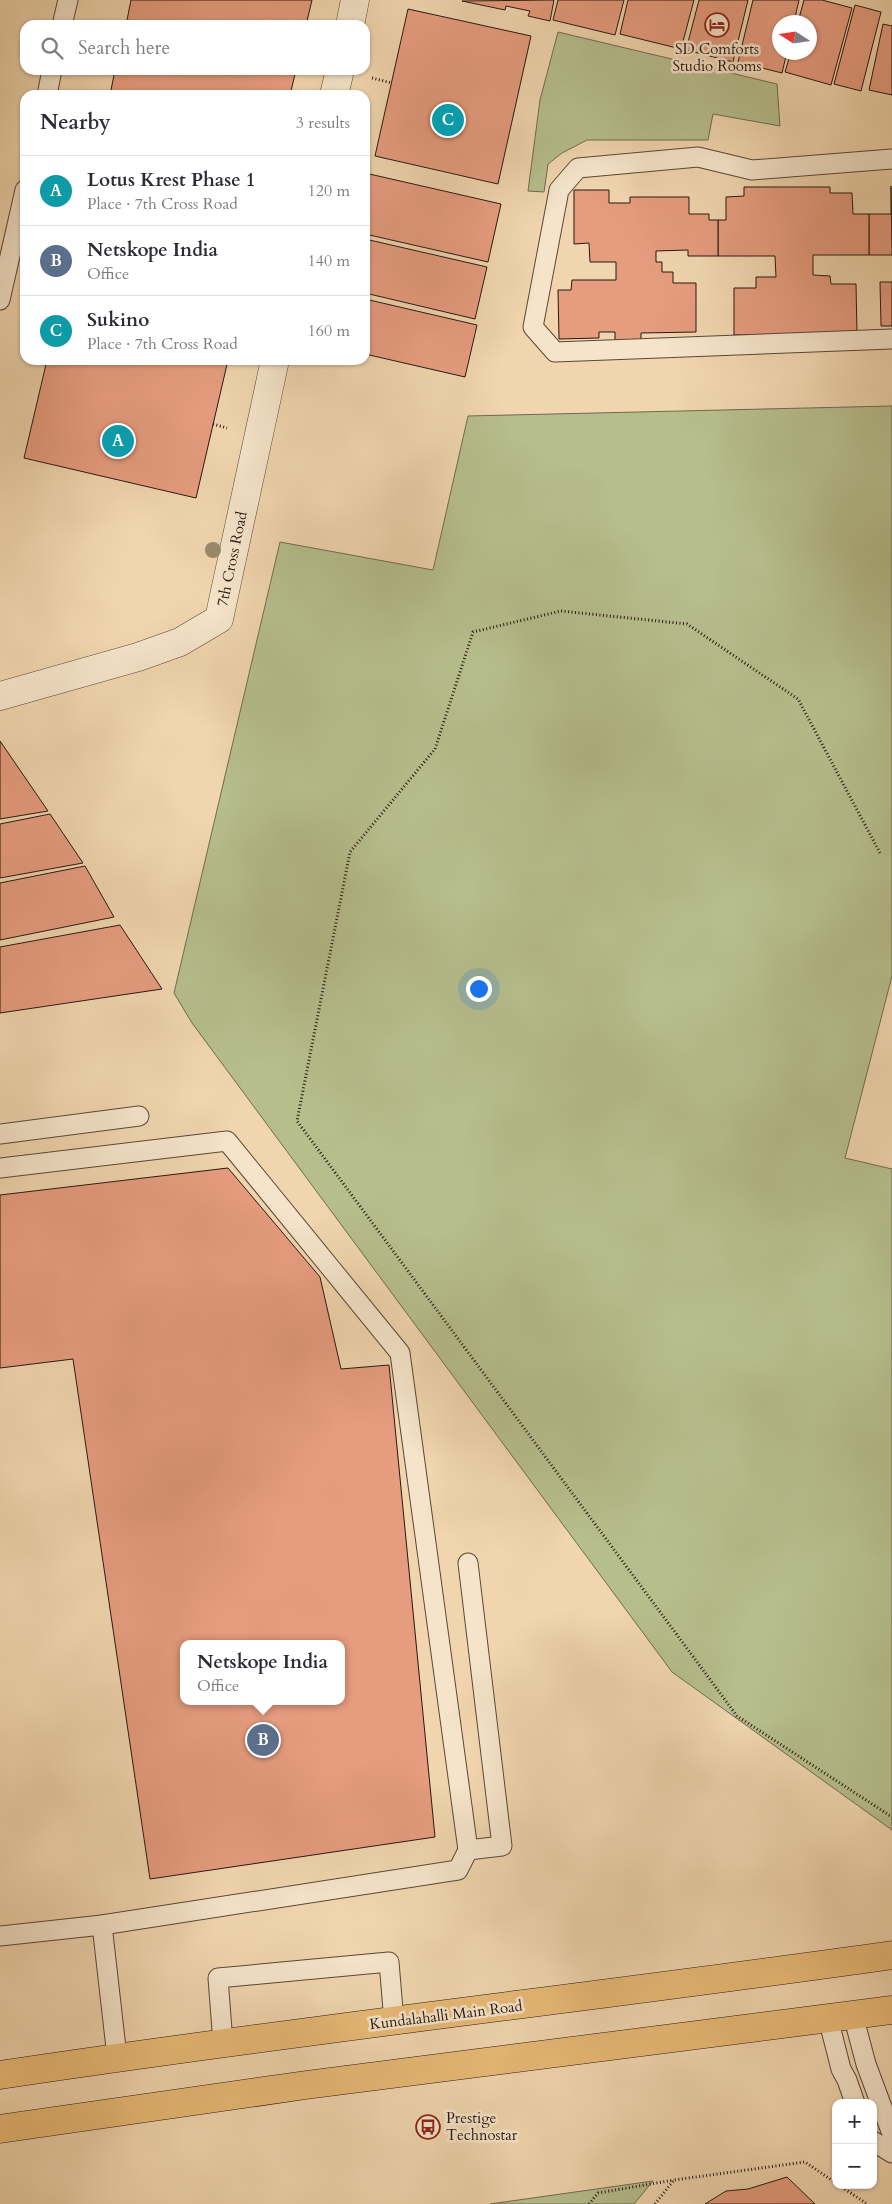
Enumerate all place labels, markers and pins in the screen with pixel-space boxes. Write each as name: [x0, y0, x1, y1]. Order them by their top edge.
hotel icon: SD Comforts Studio Rooms: [704, 12, 730, 38]
place label: SD Comforts Studio Rooms: [672, 39, 762, 76]
pin: C: [432, 101, 464, 139]
pin: A: [102, 422, 134, 460]
pin: B: [247, 1721, 279, 1759]
place label: Prestige Technostar: [446, 2108, 518, 2145]
bus stop icon: Prestige Technostar: [415, 2114, 441, 2140]

